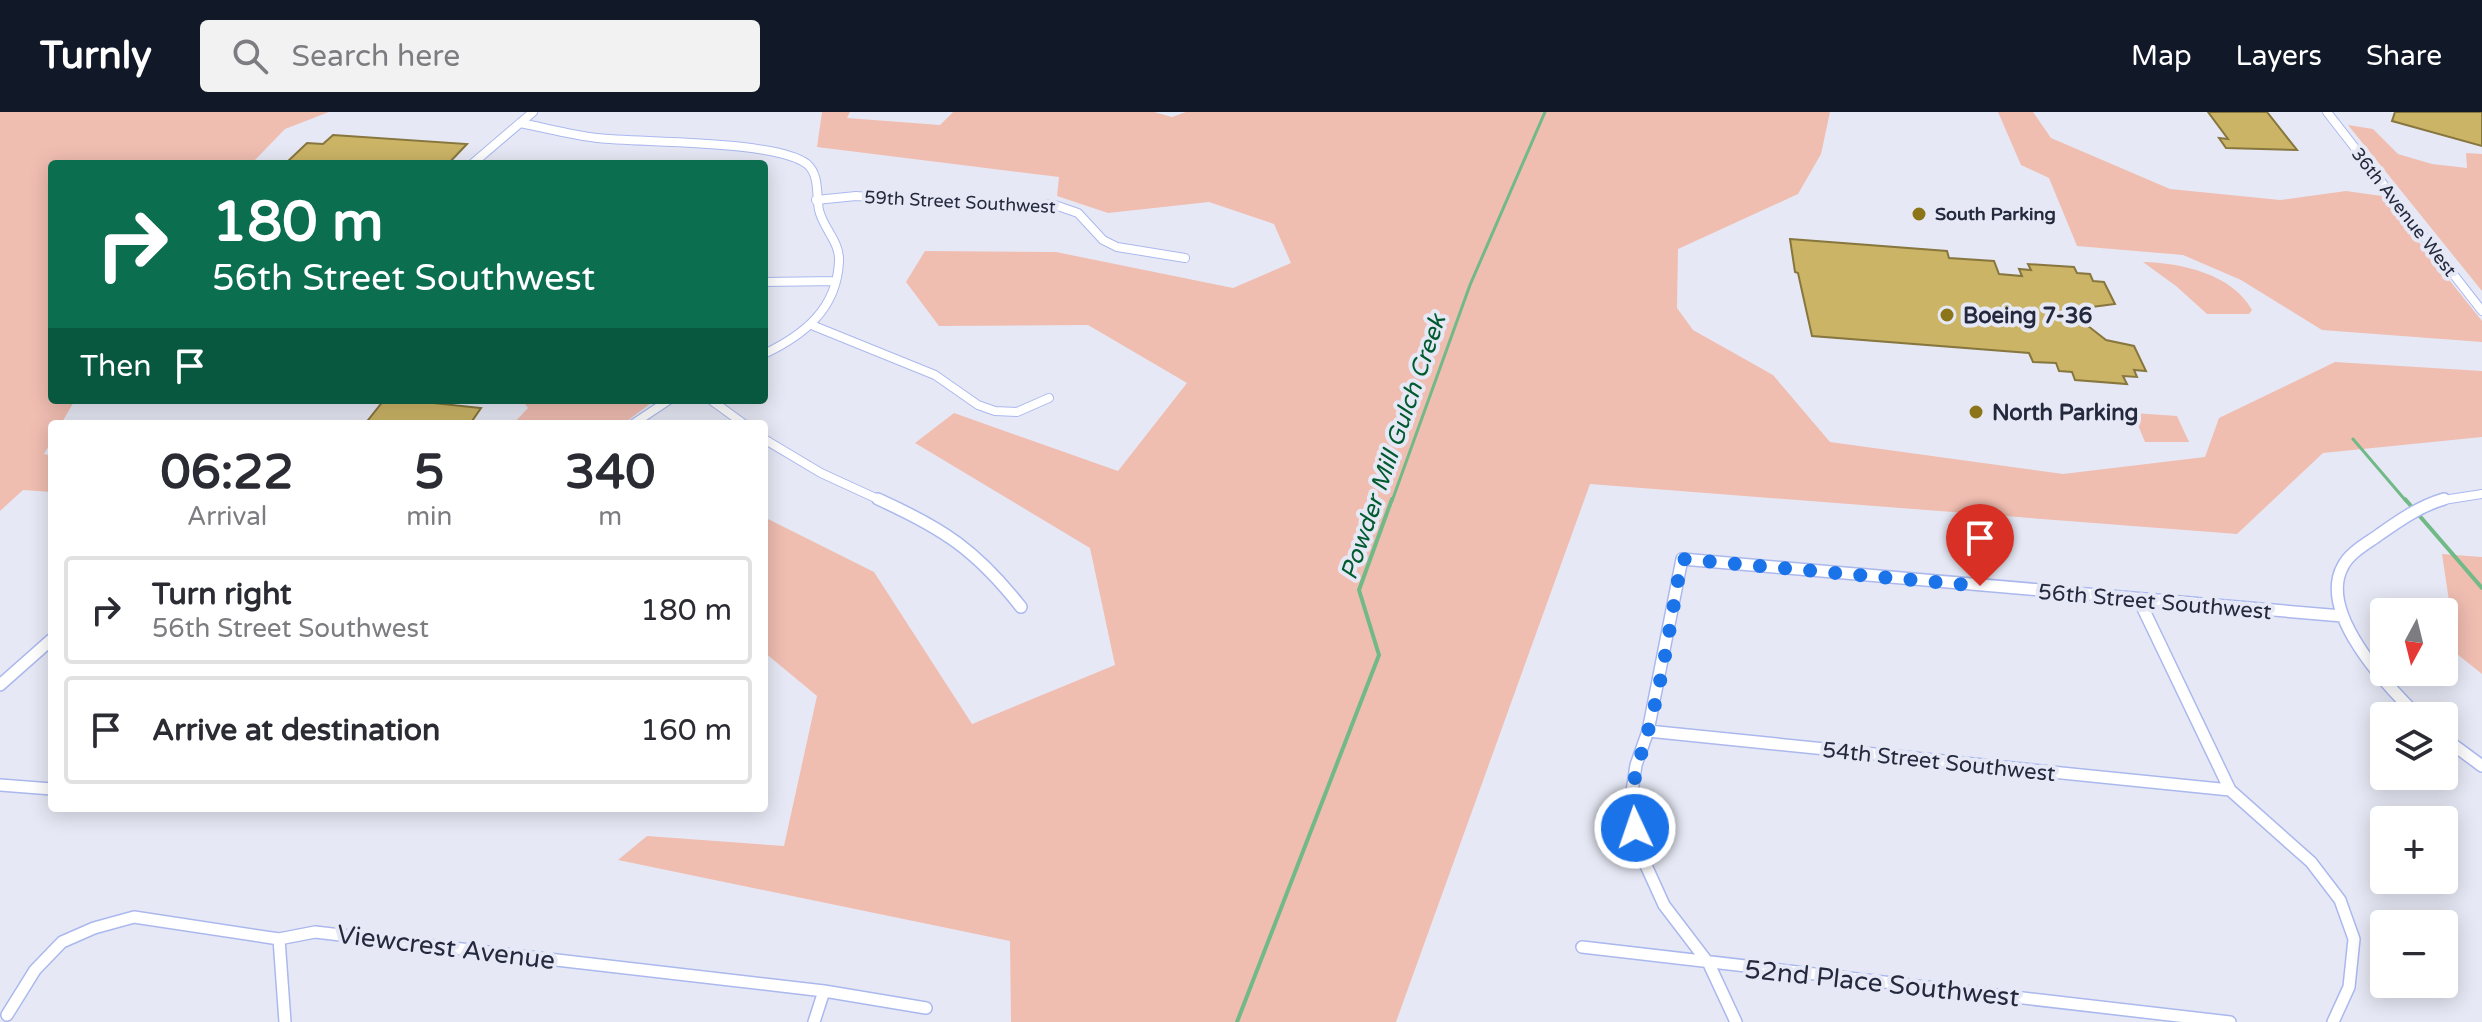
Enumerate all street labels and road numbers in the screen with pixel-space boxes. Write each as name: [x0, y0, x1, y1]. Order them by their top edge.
street label: 36th Avenue West: [2347, 143, 2461, 281]
street label: 59th Street Southwest: [864, 186, 1056, 218]
street label: 56th Street Southwest: [2037, 579, 2273, 625]
street label: 54th Street Southwest: [1821, 737, 2057, 787]
street label: Viewcrest Avenue: [335, 919, 557, 976]
street label: 52nd Place Southwest: [1743, 954, 2021, 1013]

